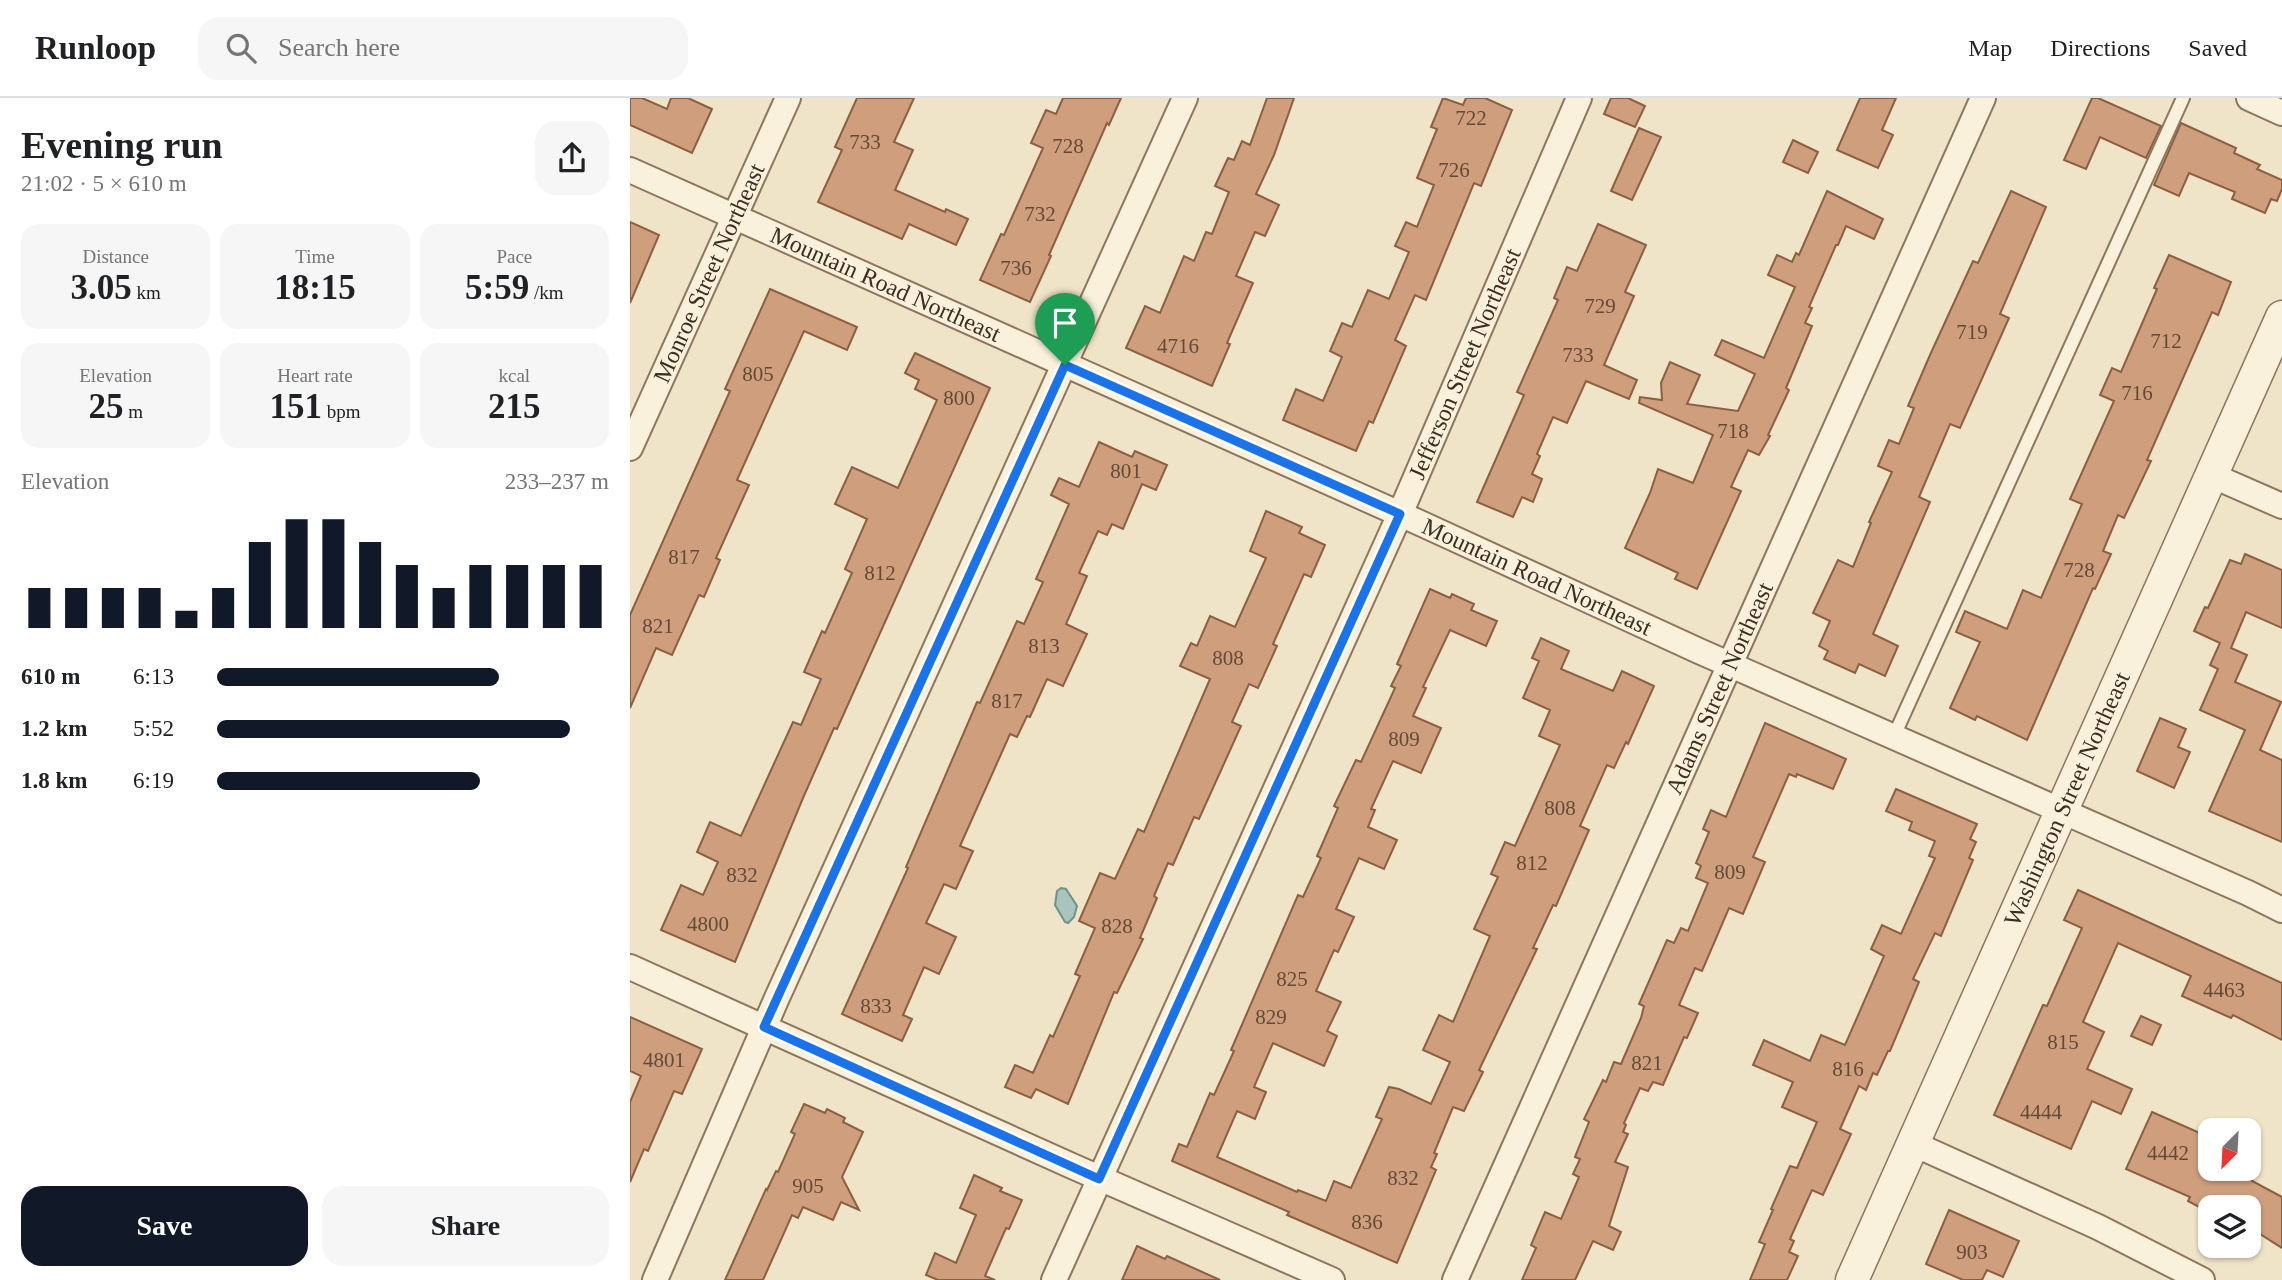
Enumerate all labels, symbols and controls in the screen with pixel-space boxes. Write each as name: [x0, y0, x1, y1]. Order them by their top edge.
search box: [198, 17, 688, 80]
icon: search: [222, 29, 260, 67]
text: Runloop: [35, 30, 156, 66]
text: Search here: [278, 33, 400, 62]
text: Map: [1968, 35, 2012, 61]
text: Directions: [2050, 35, 2150, 61]
text: Saved: [2188, 35, 2247, 61]
house number: 722: [1455, 106, 1487, 130]
button: share: [535, 121, 609, 195]
text: Evening run: [21, 124, 223, 166]
house number: 733: [849, 130, 881, 154]
house number: 728: [1052, 134, 1084, 158]
house number: 726: [1438, 158, 1470, 182]
street label: Monroe Street Northeast: [648, 159, 770, 387]
text: 21:02 · 5 × 610 m: [21, 171, 187, 196]
house number: 732: [1024, 202, 1056, 226]
street label: Mountain Road Northeast: [767, 221, 1005, 347]
street label: Jefferson Street Northeast: [1403, 244, 1526, 483]
text: Distance: [82, 246, 149, 267]
text: Time: [295, 246, 335, 267]
text: Pace: [496, 246, 532, 267]
house number: 736: [1000, 256, 1032, 280]
text: 3.05: [71, 268, 132, 307]
text: 18:15: [274, 268, 356, 307]
text: 5:59: [465, 268, 529, 307]
text: km: [132, 282, 161, 303]
text: /km: [529, 282, 564, 303]
pin: [1035, 293, 1095, 365]
house number: 729: [1584, 294, 1616, 318]
icon: arrive: [1046, 304, 1084, 342]
house number: 719: [1956, 320, 1988, 344]
house number: 712: [2150, 329, 2182, 353]
house number: 4716: [1157, 334, 1199, 358]
house number: 733: [1562, 343, 1594, 367]
house number: 805: [742, 362, 774, 386]
text: Elevation: [79, 365, 152, 386]
text: Heart rate: [277, 365, 353, 386]
text: kcal: [498, 365, 530, 386]
house number: 716: [2121, 381, 2153, 405]
house number: 800: [943, 386, 975, 410]
text: 25: [88, 387, 123, 426]
text: 151: [269, 387, 322, 426]
text: 215: [488, 387, 541, 426]
text: m: [123, 401, 143, 422]
text: bpm: [322, 401, 361, 422]
house number: 718: [1717, 419, 1749, 443]
house number: 801: [1110, 459, 1142, 483]
text: Elevation: [21, 469, 109, 494]
text: 233–237 m: [505, 469, 609, 494]
street label: Mountain Road Northeast: [1418, 513, 1656, 641]
house number: 817: [668, 545, 700, 569]
house number: 728: [2063, 558, 2095, 582]
house number: 812: [864, 561, 896, 585]
street label: Adams Street Northeast: [1661, 578, 1778, 798]
house number: 821: [642, 614, 674, 638]
house number: 813: [1028, 634, 1060, 658]
house number: 808: [1212, 646, 1244, 670]
text: 610 m: [21, 664, 80, 689]
text: 6:13: [133, 664, 174, 689]
street label: Washington Street Northeast: [1999, 667, 2135, 930]
house number: 817: [991, 689, 1023, 713]
text: 1.2 km: [21, 716, 87, 741]
text: 5:52: [133, 716, 174, 741]
house number: 809: [1388, 727, 1420, 751]
text: 1.8 km: [21, 768, 87, 793]
text: 6:19: [133, 768, 174, 793]
house number: 808: [1544, 796, 1576, 820]
house number: 812: [1516, 851, 1548, 875]
house number: 809: [1714, 860, 1746, 884]
house number: 832: [726, 863, 758, 887]
house number: 4800: [687, 912, 729, 936]
house number: 828: [1101, 914, 1133, 938]
house number: 825: [1276, 967, 1308, 991]
house number: 4463: [2203, 978, 2245, 1002]
house number: 833: [860, 994, 892, 1018]
house number: 829: [1255, 1005, 1287, 1029]
house number: 815: [2047, 1030, 2079, 1054]
house number: 4801: [643, 1048, 685, 1072]
house number: 821: [1631, 1051, 1663, 1075]
house number: 816: [1832, 1057, 1864, 1081]
house number: 4444: [2020, 1100, 2063, 1124]
north arrow: [2198, 1118, 2261, 1181]
map controls: [2198, 1118, 2261, 1258]
house number: 4442: [2147, 1141, 2189, 1165]
house number: 832: [1387, 1166, 1419, 1190]
house number: 905: [792, 1174, 824, 1198]
button: Save: [21, 1186, 308, 1266]
button: Share: [322, 1186, 609, 1266]
button: layers: [2198, 1195, 2261, 1258]
house number: 836: [1351, 1210, 1383, 1234]
house number: 903: [1956, 1240, 1988, 1264]

